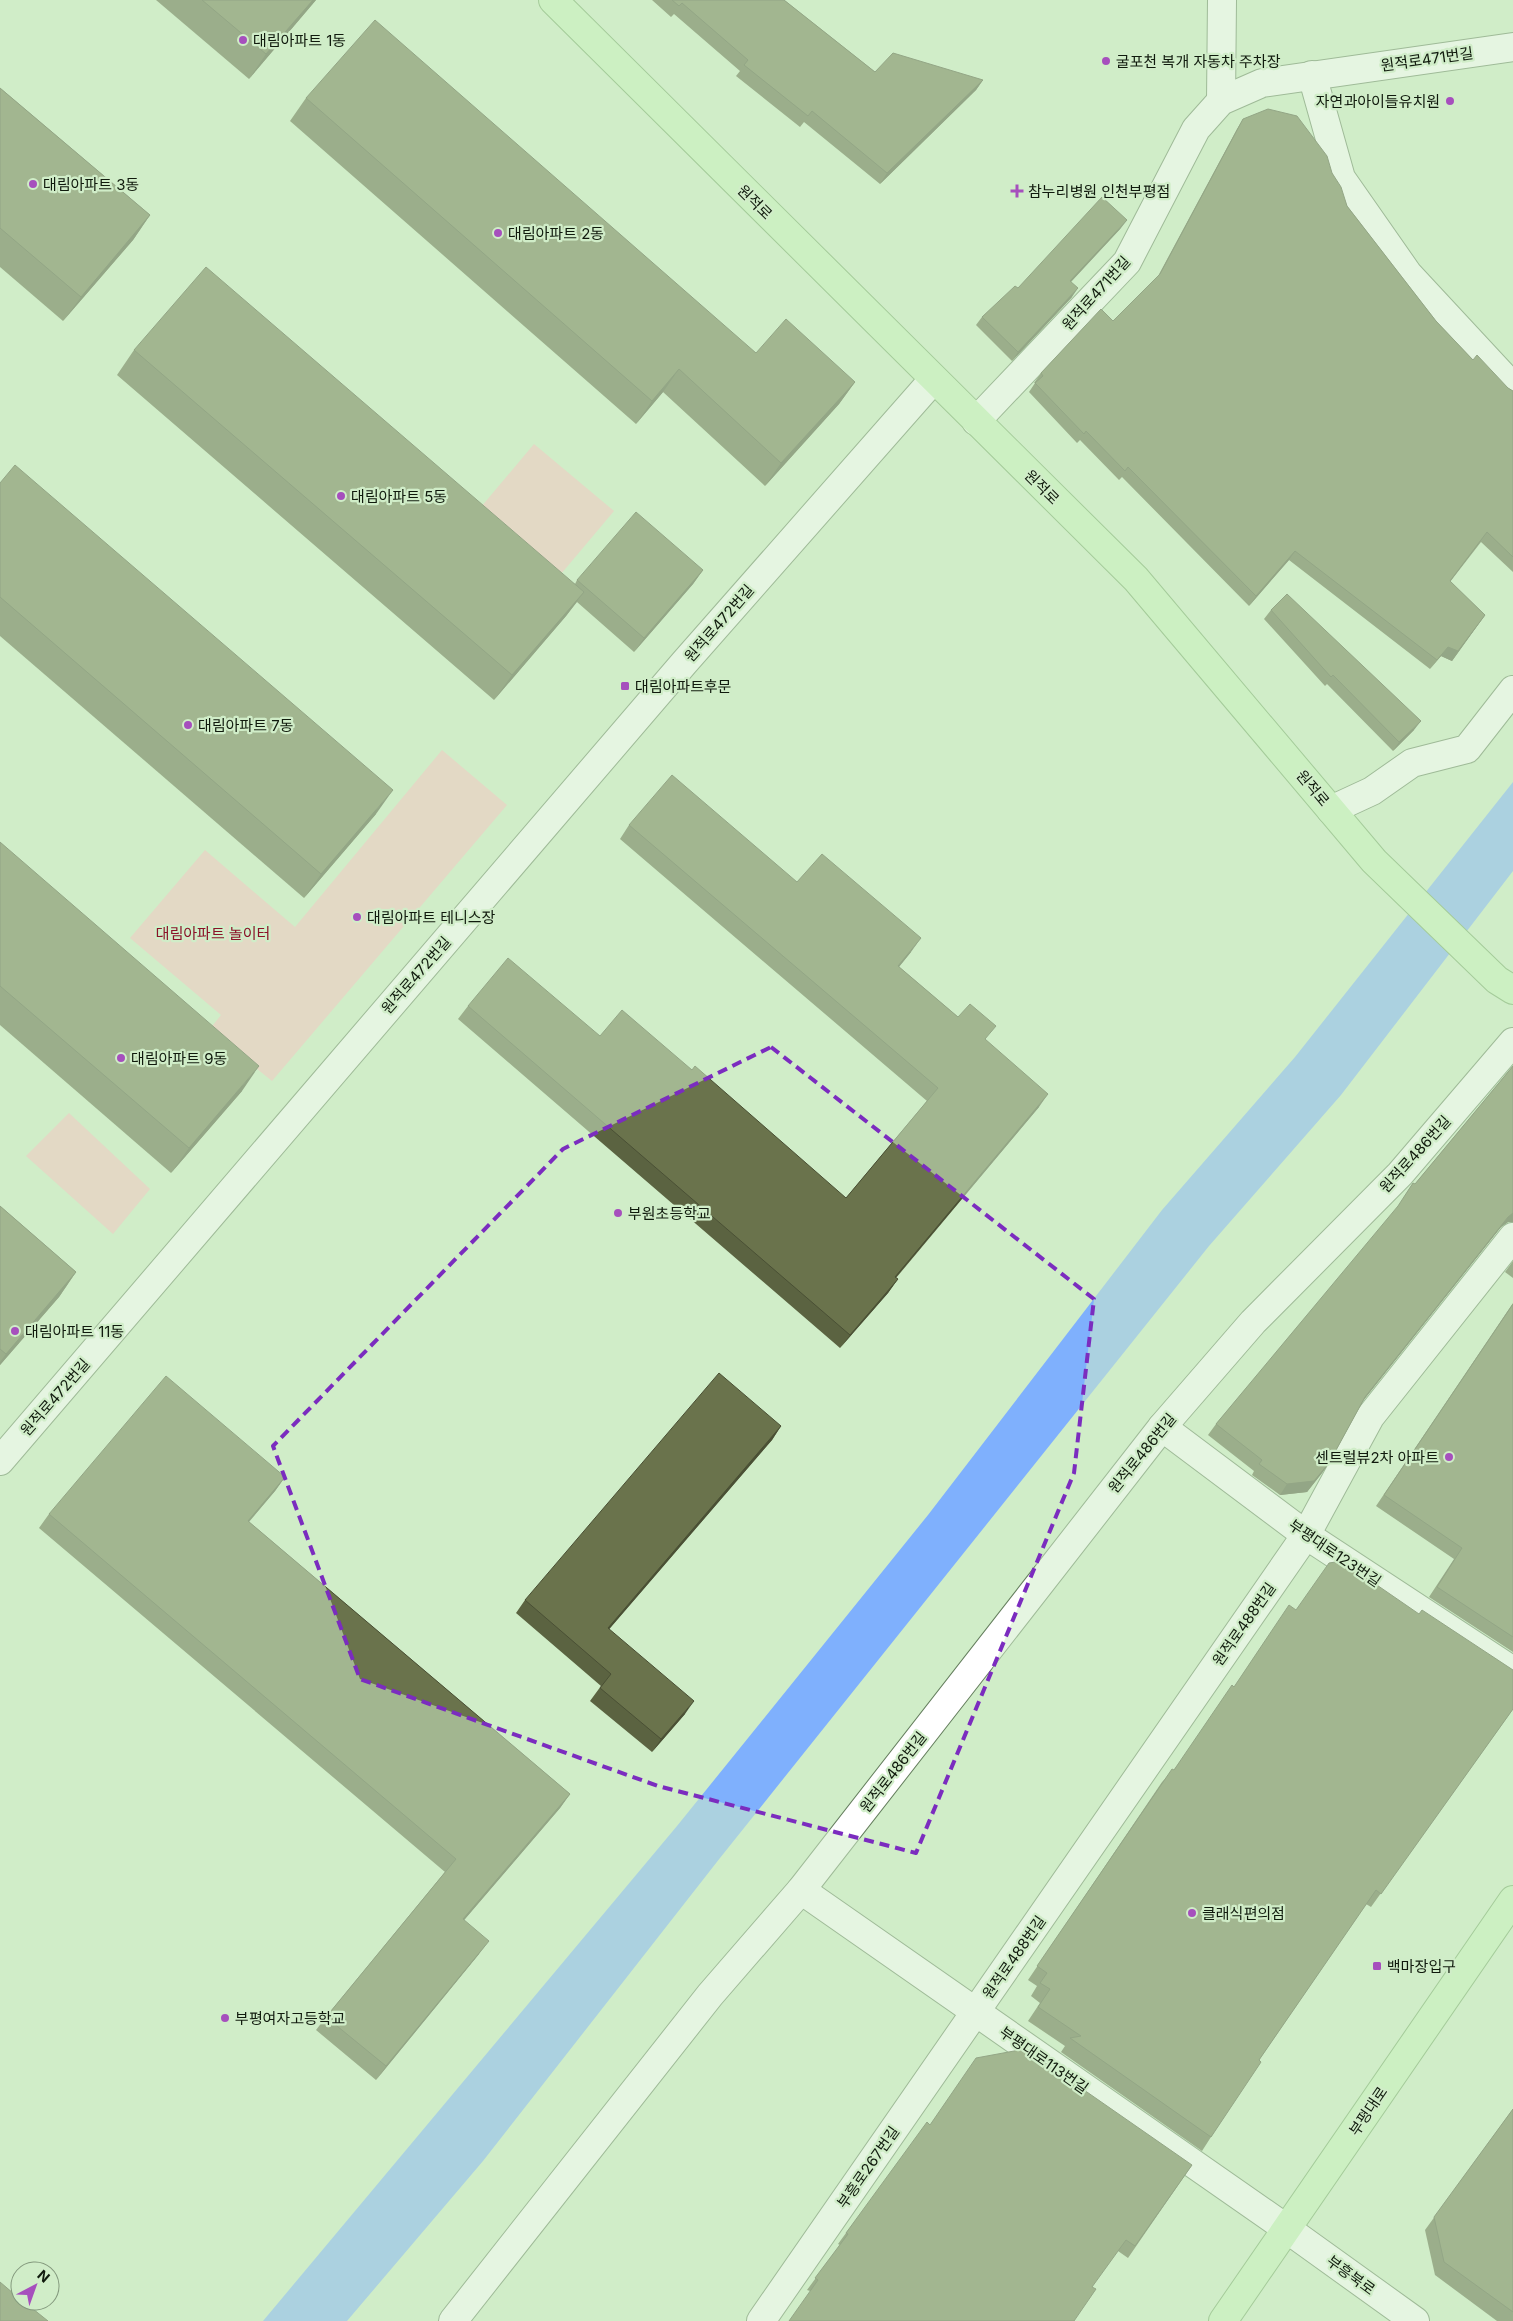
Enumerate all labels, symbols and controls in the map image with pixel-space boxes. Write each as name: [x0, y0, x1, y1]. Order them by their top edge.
place label: 대림아파트 1동: [253, 31, 346, 50]
marker: 대림아파트 1동: [237, 34, 249, 46]
street label: 원적로471번길: [1379, 43, 1475, 75]
place label: 굴포천 복개 자동차 주차장: [1116, 52, 1281, 71]
marker: 굴포천 복개 자동차 주차장: [1100, 55, 1112, 67]
place label: 자연과아이들유치원: [1316, 92, 1440, 111]
marker: 자연과아이들유치원: [1444, 95, 1456, 107]
place label: 대림아파트 3동: [43, 175, 139, 194]
marker: 대림아파트 3동: [27, 178, 39, 190]
street label: 원적로: [734, 181, 776, 223]
place label: 참누리병원 인천부평점: [1028, 182, 1170, 201]
marker: 참누리병원 인천부평점: [1010, 184, 1024, 198]
place label: 대림아파트 2동: [508, 224, 604, 243]
marker: 대림아파트 2동: [492, 227, 504, 239]
street label: 원적로471번길: [1058, 252, 1134, 334]
street label: 원적로: [1021, 466, 1063, 508]
place label: 대림아파트 5동: [351, 487, 447, 506]
marker: 대림아파트 5동: [335, 490, 347, 502]
street label: 원적로472번길: [680, 580, 758, 666]
place label: 대림아파트후문: [635, 677, 732, 696]
marker: 대림아파트후문: [619, 680, 631, 692]
place label: 대림아파트 7동: [198, 716, 294, 735]
marker: 대림아파트 7동: [182, 719, 194, 731]
street label: 원적로: [1292, 766, 1334, 810]
place label: 대림아파트 테니스장: [367, 908, 496, 927]
marker: 대림아파트 테니스장: [351, 911, 363, 923]
park label: 대림아파트 놀이터: [156, 924, 270, 943]
street label: 원적로472번길: [377, 932, 455, 1018]
place label: 대림아파트 9동: [131, 1049, 227, 1068]
marker: 대림아파트 9동: [115, 1052, 127, 1064]
street label: 원적로486번길: [1375, 1111, 1455, 1197]
place label: 부원초등학교: [628, 1204, 711, 1223]
marker: 부원초등학교: [612, 1207, 624, 1219]
place label: 대림아파트 11동: [25, 1322, 124, 1341]
marker: 대림아파트 11동: [9, 1325, 21, 1337]
street label: 원적로472번길: [16, 1354, 94, 1440]
street label: 원적로486번길: [1104, 1409, 1180, 1497]
place label: 센트럴뷰2차 아파트: [1315, 1448, 1439, 1467]
marker: 센트럴뷰2차 아파트: [1443, 1451, 1455, 1463]
street label: 부평대로123번길: [1285, 1515, 1385, 1591]
street label: 원적로488번길: [1208, 1579, 1280, 1669]
street label: 원적로486번길: [856, 1728, 930, 1816]
place label: 클래식편의점: [1202, 1904, 1285, 1923]
marker: 클래식편의점: [1186, 1907, 1198, 1919]
street label: 원적로488번길: [978, 1912, 1050, 2002]
place label: 백마장입구: [1387, 1957, 1456, 1976]
marker: 백마장입구: [1371, 1960, 1383, 1972]
place label: 부평여자고등학교: [235, 2009, 345, 2028]
marker: 부평여자고등학교: [219, 2012, 231, 2024]
street label: 부평대로113번길: [996, 2022, 1092, 2098]
street label: 부평대로: [1345, 2083, 1391, 2139]
street label: 부흥로267번길: [833, 2122, 903, 2212]
street label: 부흥북로: [1323, 2251, 1379, 2299]
north arrow: [10, 2261, 60, 2311]
text: N: [34, 2266, 53, 2286]

